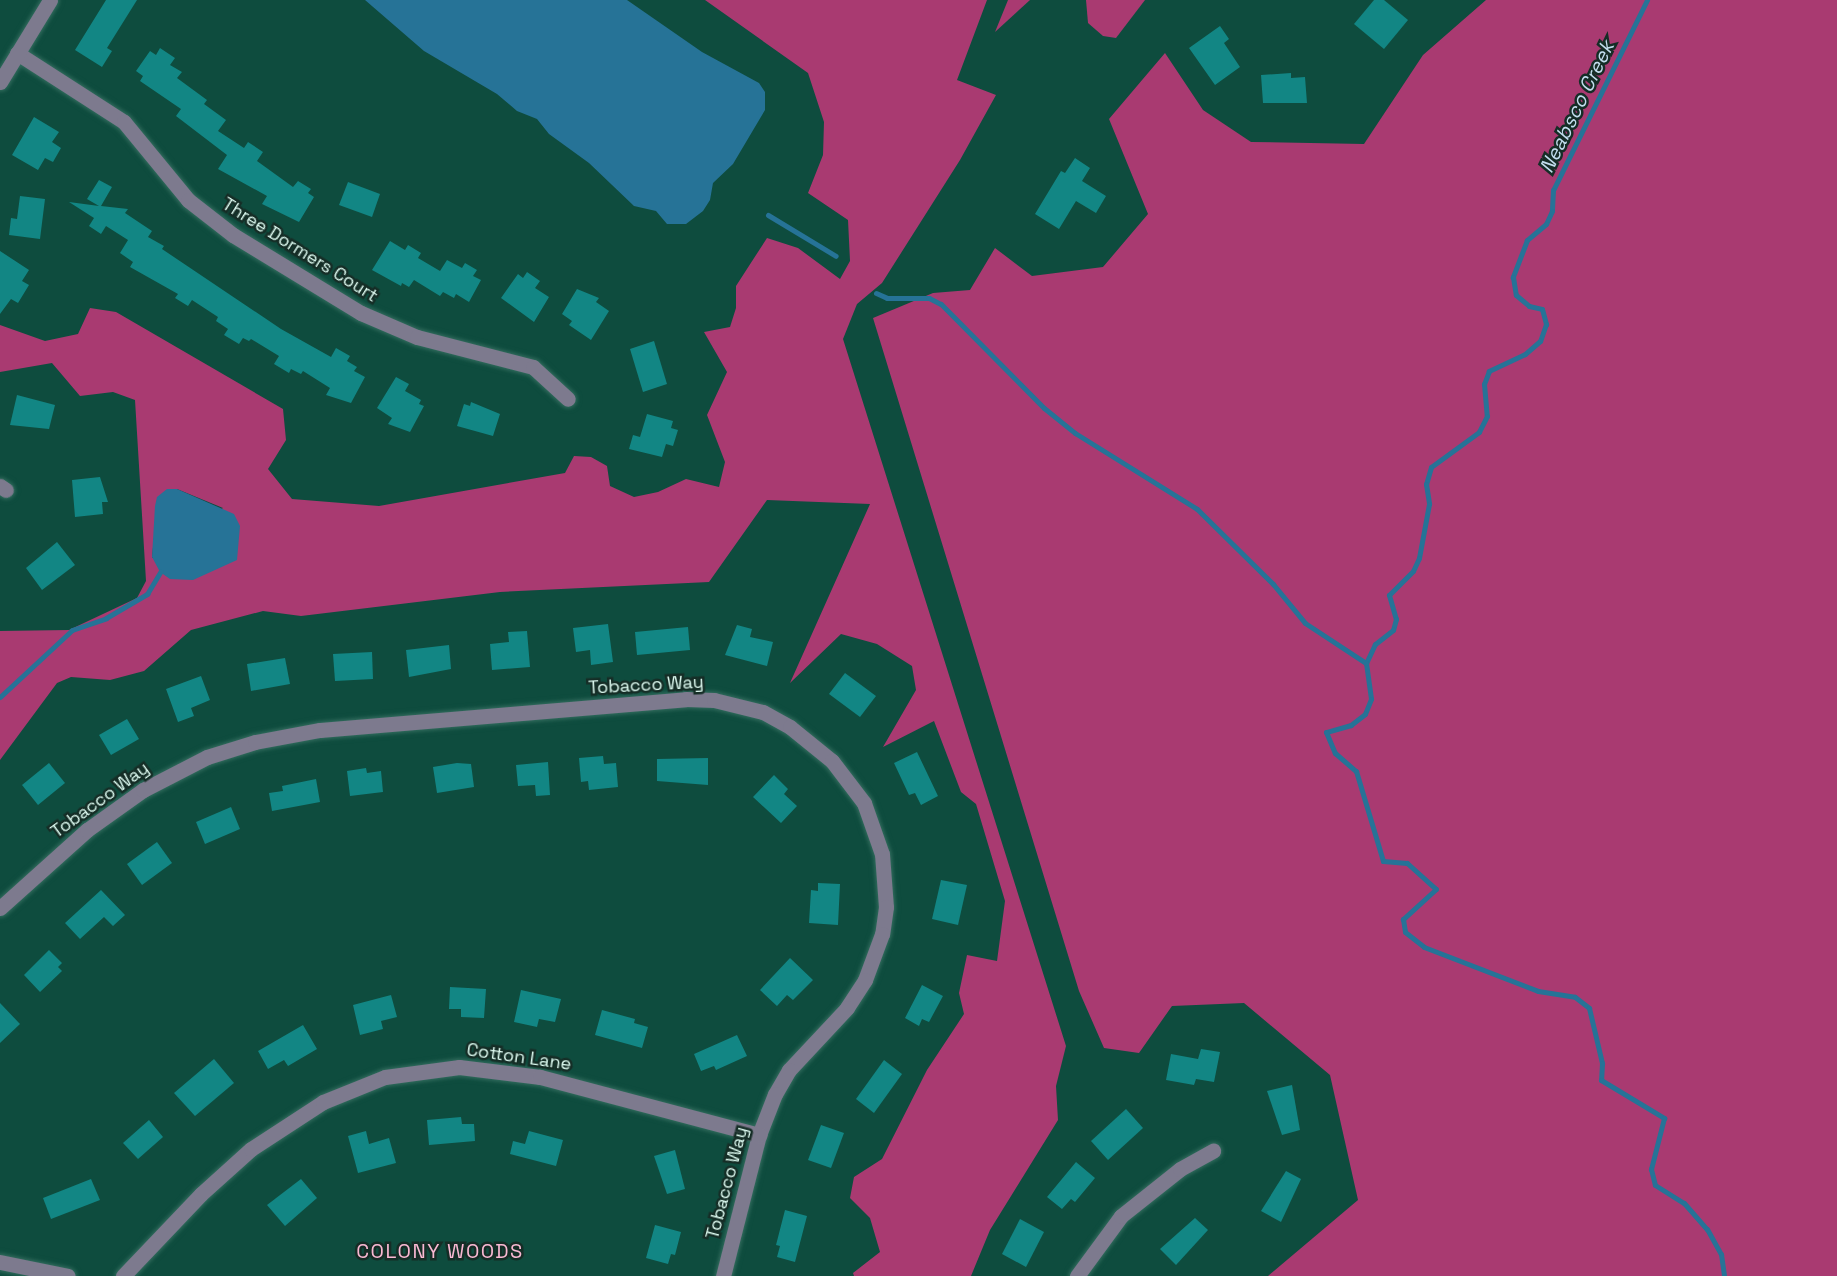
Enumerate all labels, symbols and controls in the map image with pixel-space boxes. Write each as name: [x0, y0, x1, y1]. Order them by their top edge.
water label: Neabsco Creek: [1535, 37, 1619, 177]
street label: Three Dormers Court: [218, 193, 382, 307]
street label: Tobacco Way: [588, 671, 704, 699]
street label: Tobacco Way: [47, 757, 153, 843]
street label: Cotton Lane: [465, 1039, 573, 1075]
street label: Tobacco Way: [702, 1124, 752, 1242]
district label: COLONY WOODS: [356, 1239, 524, 1263]

